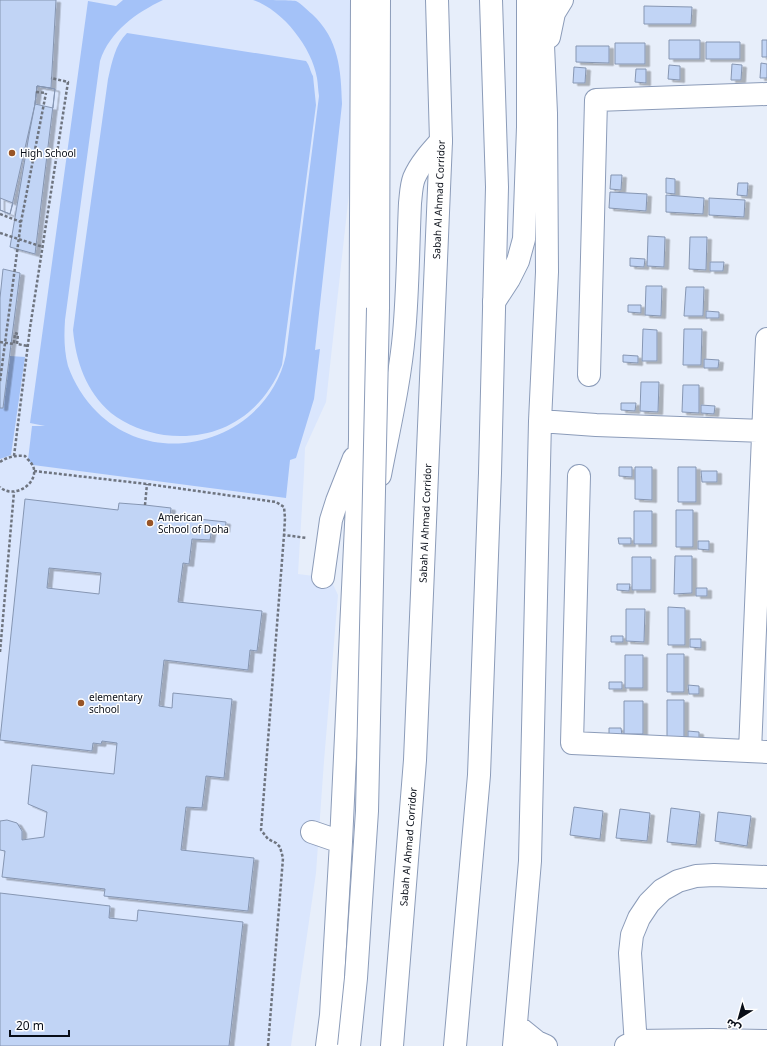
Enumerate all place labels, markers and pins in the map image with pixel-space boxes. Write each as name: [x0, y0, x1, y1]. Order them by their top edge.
place label: High School: [20, 143, 76, 164]
marker: High School: [7, 148, 17, 158]
place label: American School of Doha: [158, 507, 229, 540]
marker: American School of Doha: [145, 518, 155, 528]
place label: elementary school: [89, 687, 143, 720]
marker: elementary school: [76, 698, 86, 708]

